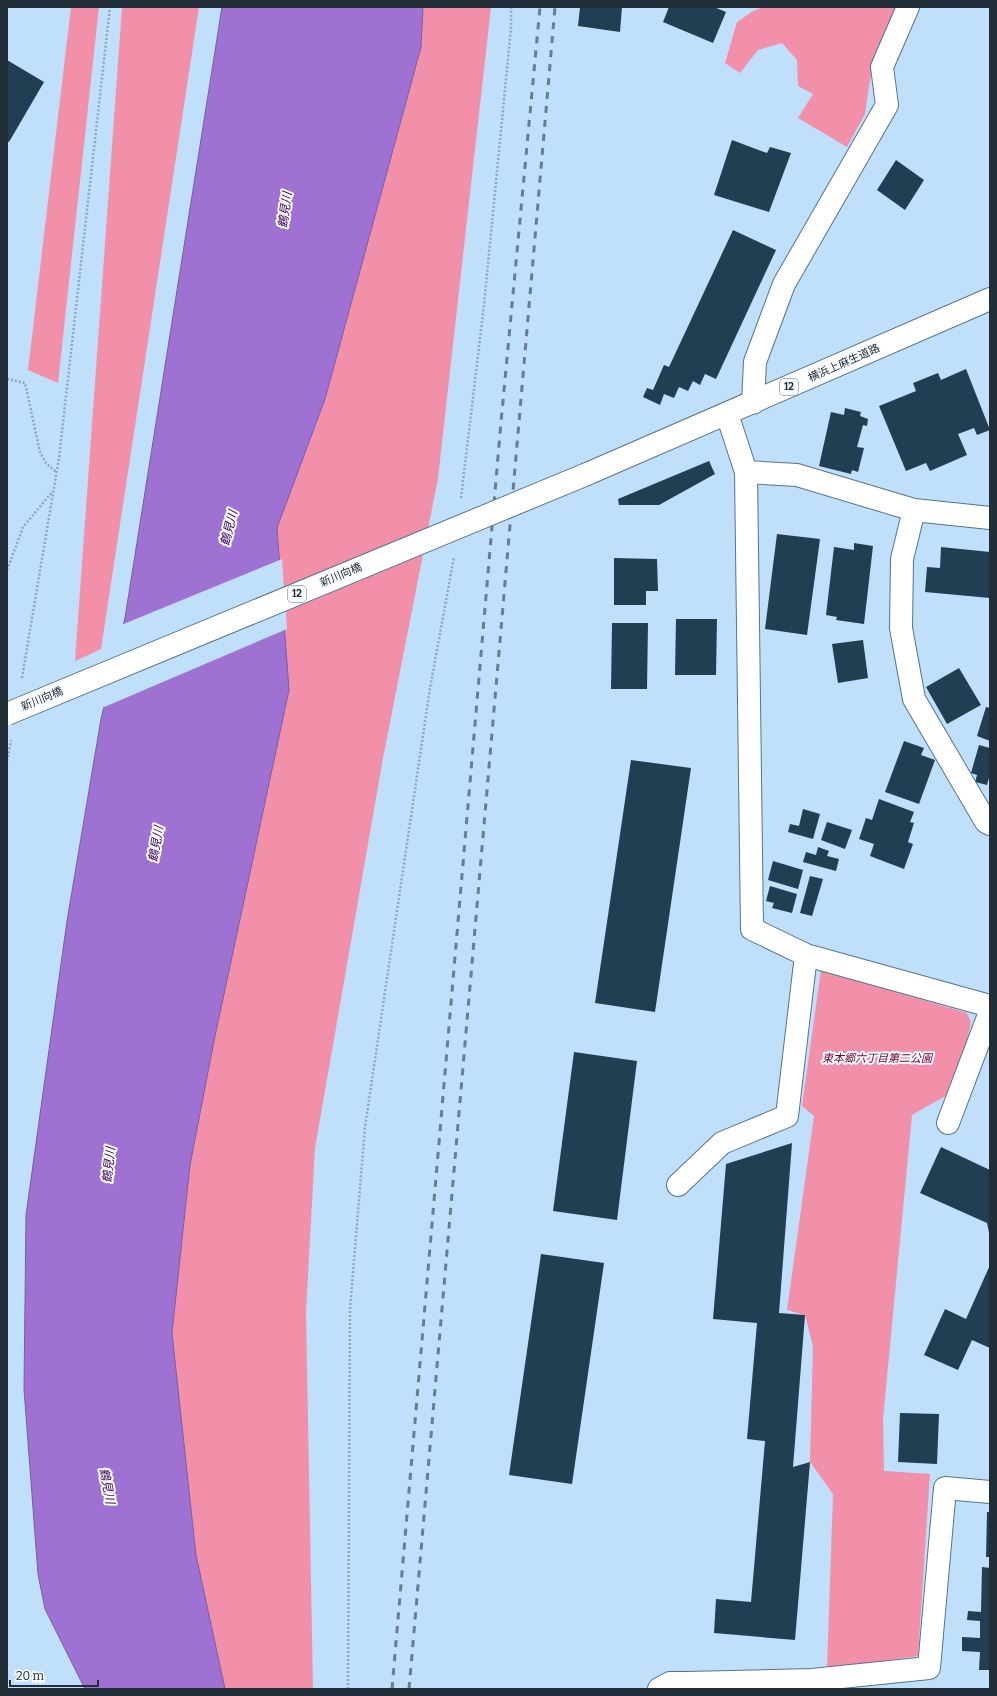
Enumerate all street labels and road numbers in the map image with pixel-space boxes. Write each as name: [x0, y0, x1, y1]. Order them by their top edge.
street label: 横浜上麻生道路: [806, 341, 882, 385]
road number: 12: [780, 379, 798, 395]
street label: 新川向橋: [318, 560, 364, 590]
road number: 12: [288, 586, 306, 602]
street label: 新川向橋: [19, 684, 65, 714]

